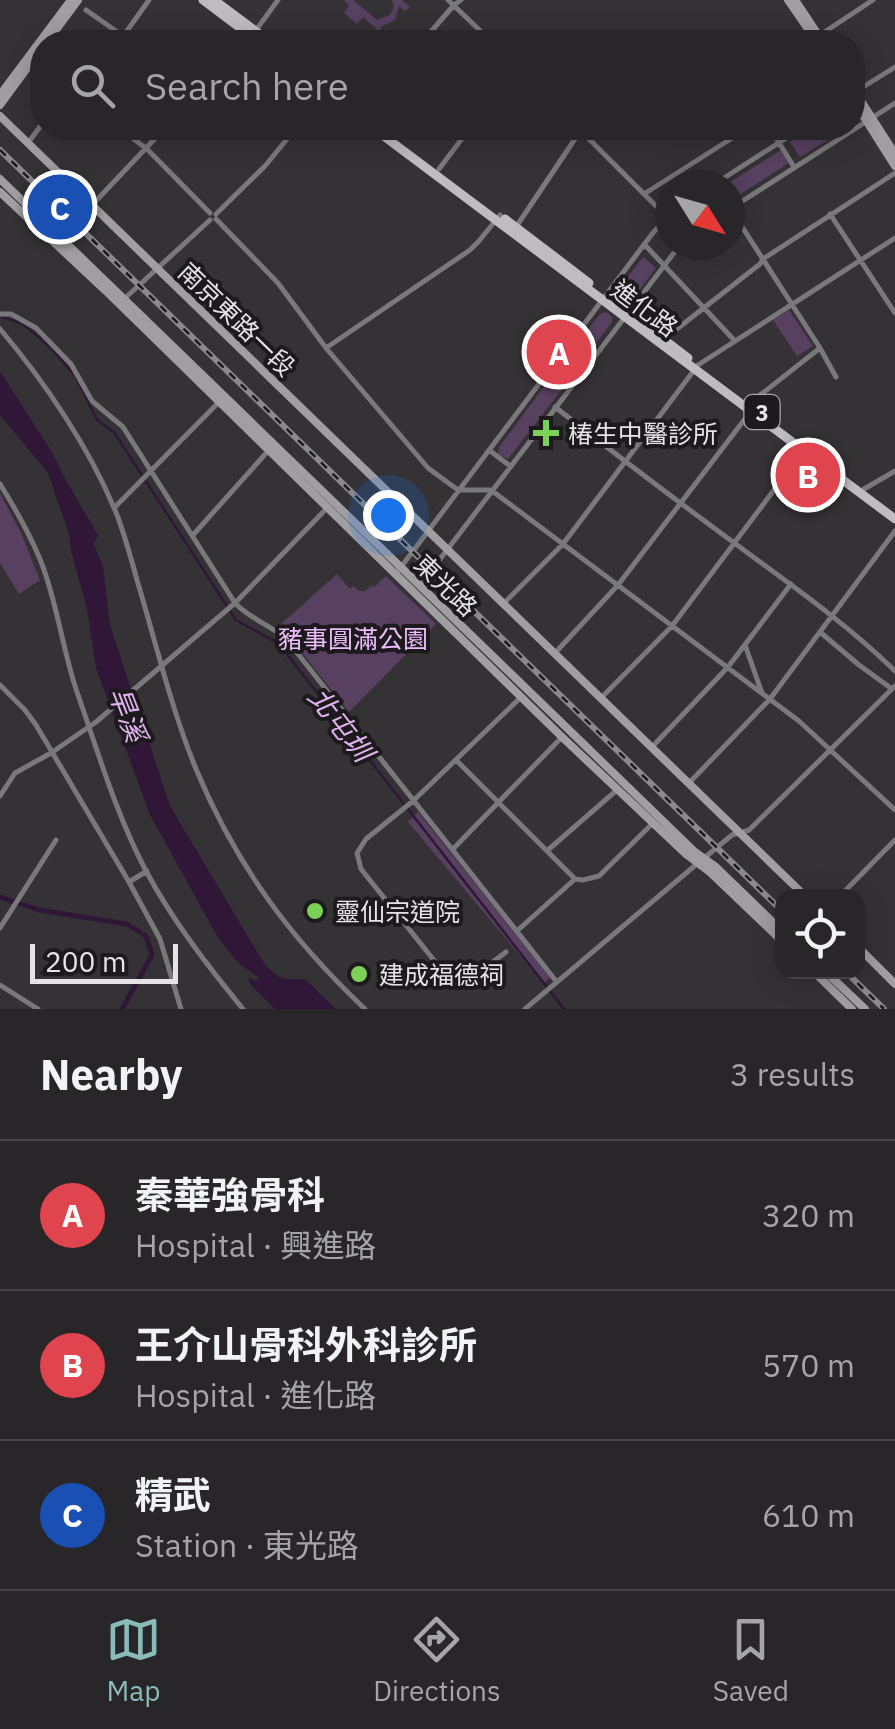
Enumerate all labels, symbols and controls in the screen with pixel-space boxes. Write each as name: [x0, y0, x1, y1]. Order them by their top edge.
search box: [30, 30, 865, 140]
icon: search: [65, 58, 120, 113]
text: Search here: [145, 61, 349, 110]
pin: C: [28, 170, 92, 244]
north arrow: [655, 170, 745, 260]
street label: 南京東路一段: [172, 255, 302, 383]
street label: 進化路: [605, 272, 685, 344]
pin: A: [526, 314, 592, 390]
road number: 3: [744, 395, 780, 429]
place label: 椿生中醫診所: [568, 417, 718, 450]
marker: 椿生中醫診所: [533, 420, 559, 446]
pin: B: [776, 438, 840, 512]
your location: [363, 490, 414, 541]
street label: 東光路: [408, 547, 484, 623]
park label: 豬事圓滿公園: [278, 622, 428, 655]
water label: 北屯圳: [301, 680, 384, 772]
water label: 旱溪: [101, 681, 157, 750]
map controls: [775, 889, 865, 979]
button: locate: [775, 889, 865, 979]
place label: 靈仙宗道院: [335, 895, 460, 928]
marker: 靈仙宗道院: [304, 900, 326, 922]
scale bar: [30, 939, 178, 984]
text: 200 m: [45, 943, 126, 980]
place label: 建成福德祠: [379, 958, 504, 991]
marker: 建成福德祠: [348, 963, 370, 985]
text: Nearby: [40, 1047, 182, 1102]
text: 3 results: [730, 1053, 855, 1095]
text: 秦華強骨科: [135, 1170, 325, 1219]
text: A: [62, 1194, 83, 1236]
text: 320 m: [762, 1194, 855, 1236]
text: Hospital · 興進路: [135, 1224, 376, 1266]
text: 王介山骨科外科診所: [135, 1320, 477, 1369]
text: B: [62, 1344, 83, 1386]
text: 570 m: [762, 1344, 855, 1386]
text: Hospital · 進化路: [135, 1374, 376, 1416]
text: 精武: [135, 1470, 211, 1519]
text: C: [62, 1494, 83, 1536]
text: 610 m: [762, 1494, 855, 1536]
text: Station · 東光路: [135, 1524, 359, 1566]
tab: Map: [106, 1612, 161, 1709]
tab: Directions: [373, 1612, 501, 1709]
tab: Saved: [713, 1612, 789, 1709]

